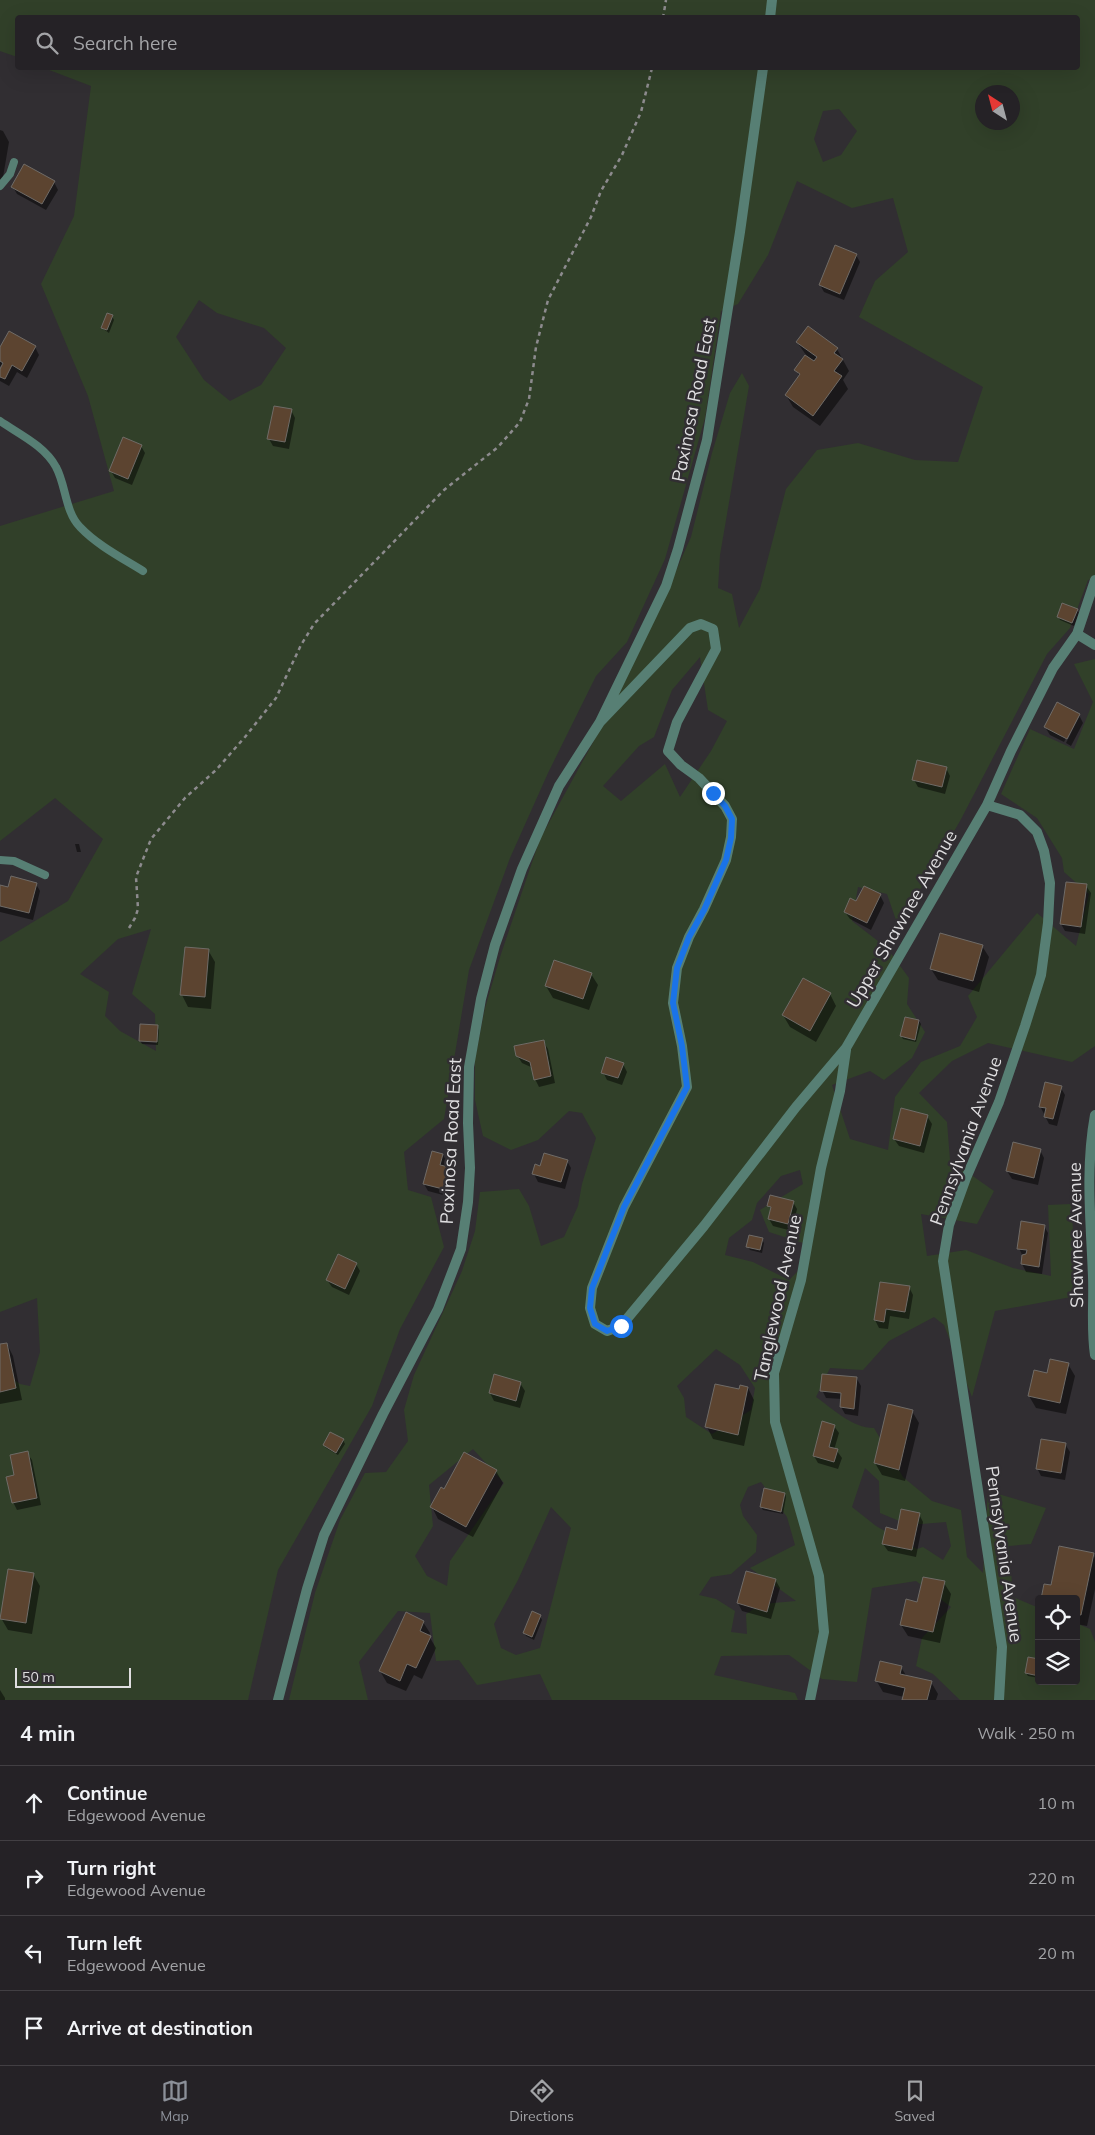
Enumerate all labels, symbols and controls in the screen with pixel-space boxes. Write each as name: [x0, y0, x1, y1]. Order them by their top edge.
search box: [15, 15, 1080, 70]
icon: search: [33, 29, 61, 57]
text: Search here: [73, 31, 177, 55]
north arrow: [975, 85, 1020, 130]
street label: Paxinosa Road East: [666, 316, 721, 484]
route end: [702, 782, 725, 805]
street label: Upper Shawnee Avenue: [841, 826, 962, 1012]
street label: Pennsylvania Avenue: [924, 1053, 1007, 1228]
street label: Paxinosa Road East: [435, 1057, 466, 1225]
street label: Shawnee Avenue: [1063, 1162, 1088, 1308]
street label: Tanglewood Avenue: [749, 1212, 806, 1383]
route start: [610, 1315, 633, 1338]
street label: Pennsylvania Avenue: [981, 1464, 1028, 1644]
map controls: [1035, 1595, 1080, 1685]
button: locate: [1035, 1595, 1080, 1640]
button: layers: [1035, 1640, 1080, 1685]
scale bar: [15, 1665, 131, 1688]
text: 50 m: [22, 1668, 55, 1686]
text: 4 min: [20, 1720, 75, 1746]
text: Walk · 250 m: [977, 1723, 1075, 1743]
text: Continue: [67, 1781, 147, 1805]
icon: ahead: [20, 1789, 48, 1817]
text: 10 m: [1038, 1793, 1075, 1813]
text: Edgewood Avenue: [67, 1805, 206, 1825]
text: Turn right: [67, 1856, 156, 1880]
icon: right: [20, 1864, 48, 1892]
text: 220 m: [1028, 1868, 1075, 1888]
text: Edgewood Avenue: [67, 1880, 206, 1900]
text: Turn left: [67, 1931, 142, 1955]
icon: left: [20, 1939, 48, 1967]
text: 20 m: [1038, 1943, 1075, 1963]
text: Edgewood Avenue: [67, 1955, 206, 1975]
icon: arrive: [20, 2014, 48, 2042]
text: Arrive at destination: [67, 2016, 253, 2040]
tab: Map: [160, 2077, 189, 2125]
tab: Directions: [509, 2077, 574, 2125]
tab: Saved: [894, 2077, 935, 2125]

